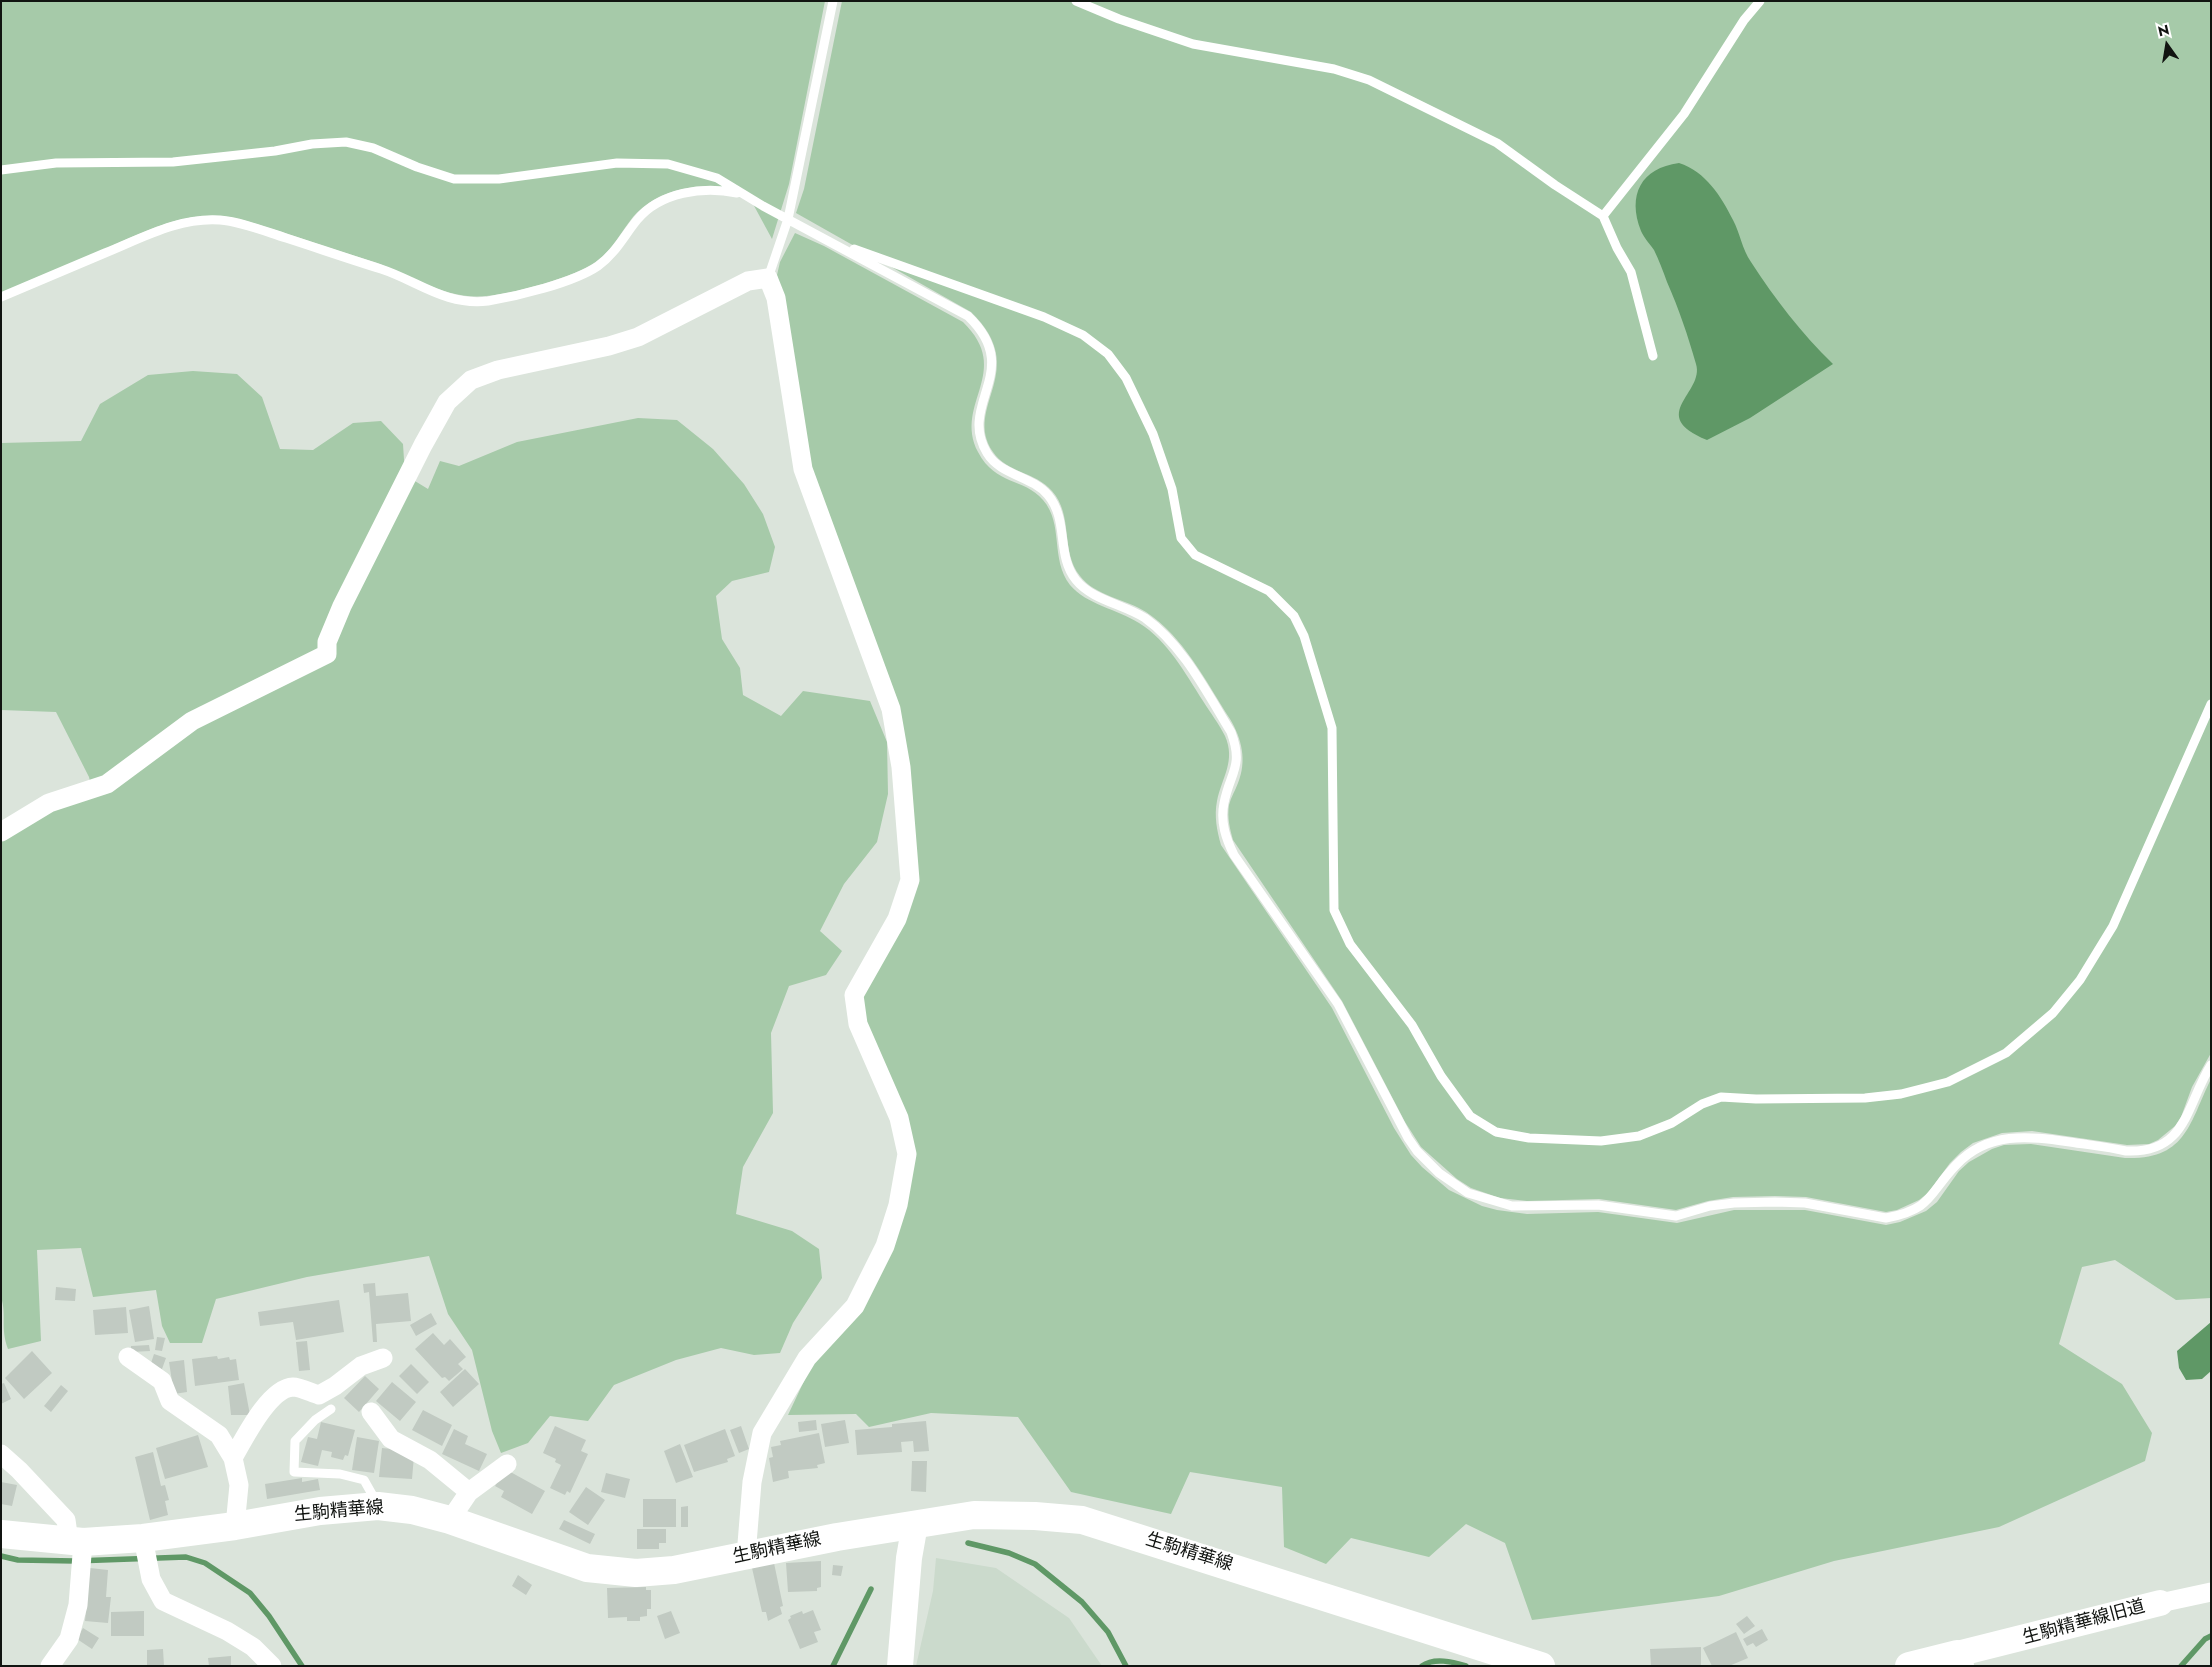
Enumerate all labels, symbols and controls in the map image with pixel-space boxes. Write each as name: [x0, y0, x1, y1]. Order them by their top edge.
text: N: [2156, 19, 2171, 41]
north arrow: [2142, 20, 2192, 70]
street label: 生駒精華線: [293, 1497, 385, 1527]
street label: 生駒精華線: [731, 1529, 823, 1569]
street label: 生駒精華線: [1143, 1530, 1235, 1576]
street label: 生駒精華線旧道: [2020, 1596, 2148, 1650]

